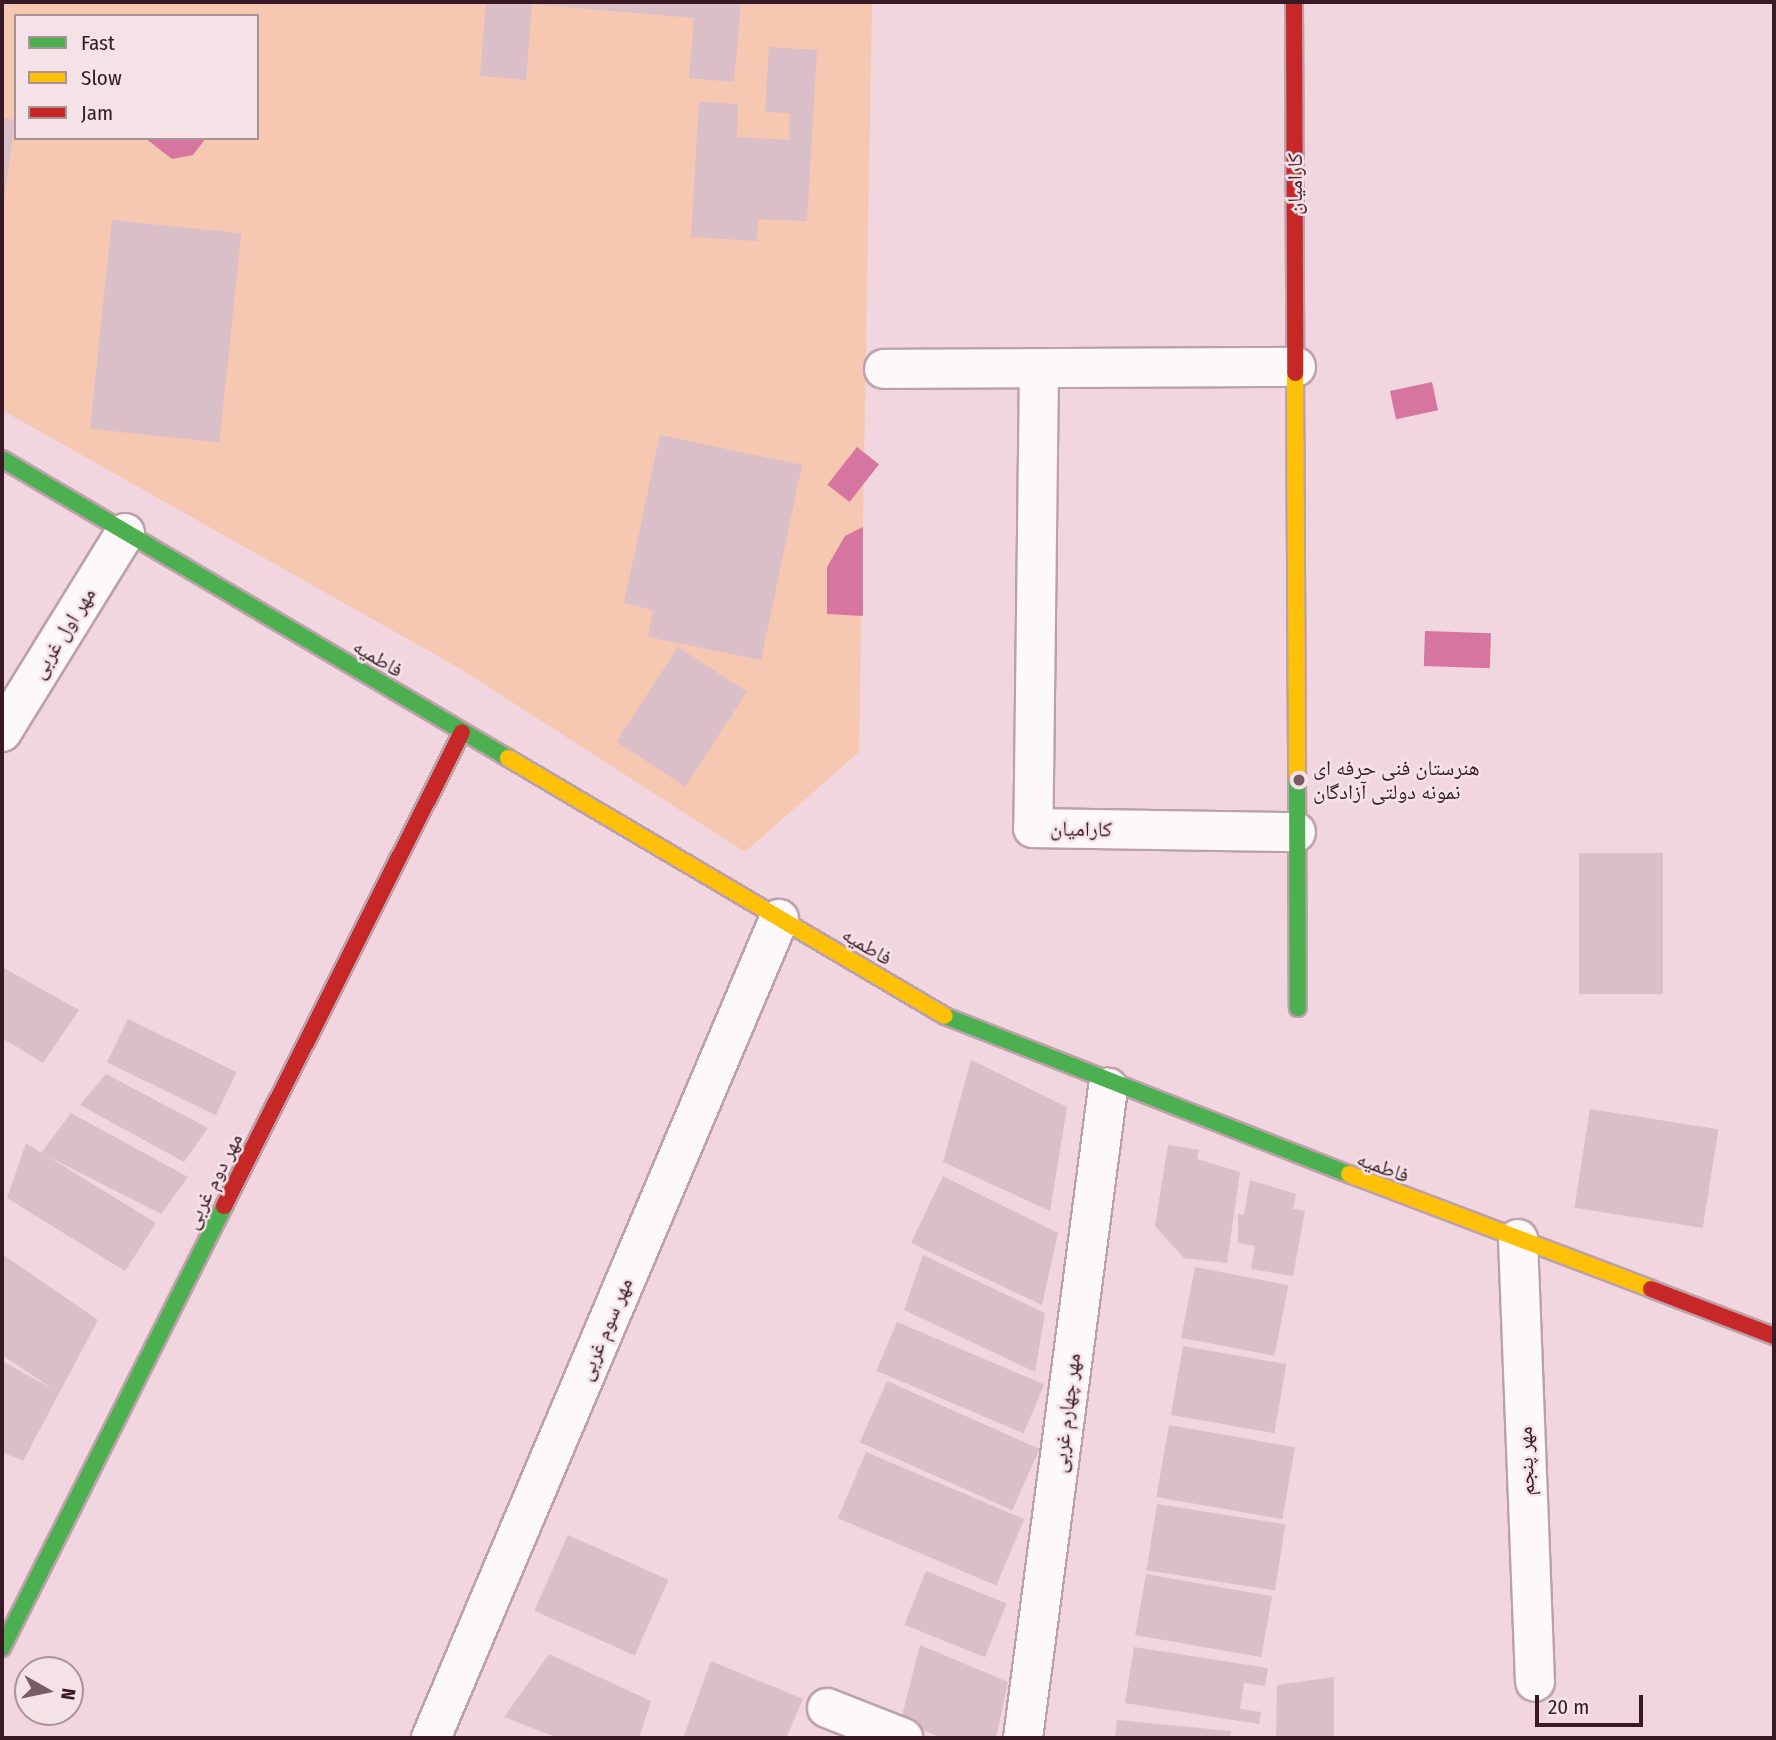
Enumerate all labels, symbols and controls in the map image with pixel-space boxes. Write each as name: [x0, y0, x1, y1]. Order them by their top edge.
legend: [14, 14, 259, 140]
text: Fast: [81, 30, 115, 56]
text: Slow: [81, 65, 122, 91]
text: Jam: [81, 100, 113, 126]
street label: کارامیان: [1282, 153, 1308, 215]
street label: مهر اول غربی: [25, 583, 101, 683]
street label: فاطمیه: [348, 633, 408, 683]
place label: هنرستان فنی حرفه ای نمونه دولتی آزادگان: [1313, 755, 1480, 805]
marker: هنرستان فنی حرفه ای نمونه دولتی آزادگان: [1291, 772, 1307, 788]
street label: کارامیان: [1050, 816, 1112, 842]
street label: فاطمیه: [837, 921, 897, 971]
street label: مهر دوم غربی: [178, 1129, 248, 1233]
street label: فاطمیه: [1353, 1146, 1413, 1188]
street label: مهر سوم غربی: [572, 1274, 638, 1384]
street label: مهر چهارم غربی: [1046, 1352, 1086, 1474]
street label: مهر پنجم: [1512, 1426, 1540, 1496]
north arrow: [14, 1656, 84, 1726]
scale bar: [1538, 1680, 1646, 1724]
text: N: [56, 1687, 81, 1701]
text: 20 m: [1548, 1694, 1589, 1720]

